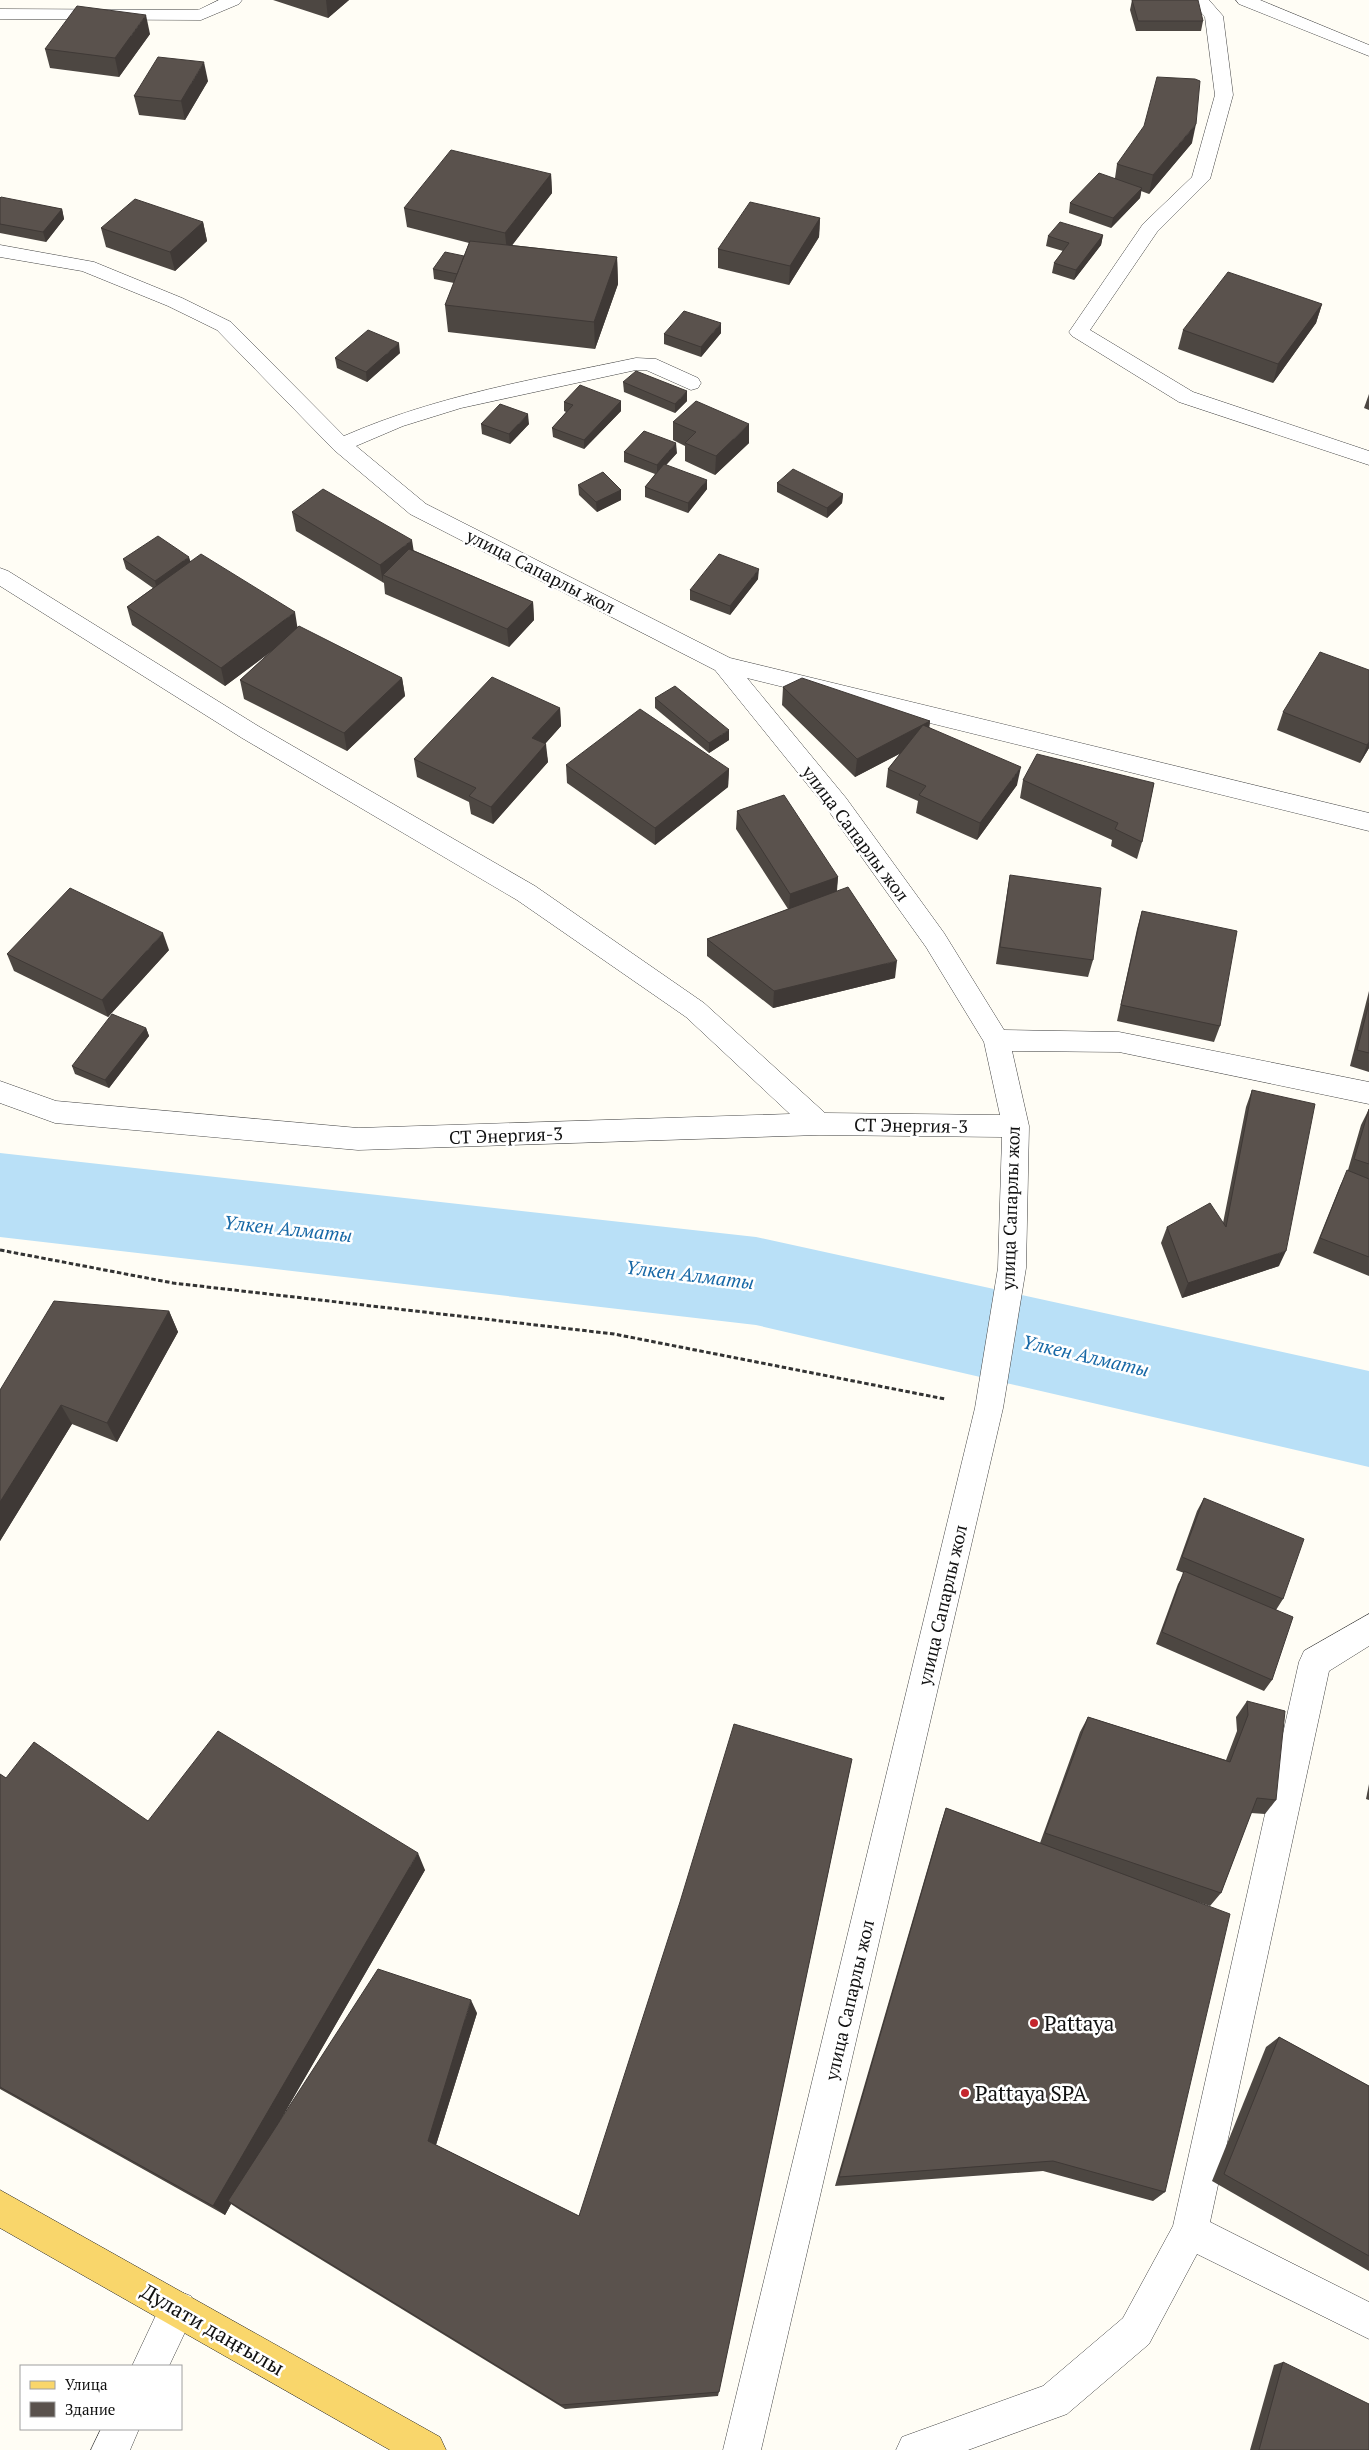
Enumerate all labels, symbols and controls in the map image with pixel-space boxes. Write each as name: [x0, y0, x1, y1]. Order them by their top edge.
street label: улица Сапарлы жол: [462, 523, 620, 619]
street label: улица Сапарлы жол: [796, 759, 915, 906]
street label: СТ Энергия-3: [854, 1112, 968, 1138]
street label: СТ Энергия-3: [449, 1121, 563, 1149]
street label: улица Сапарлы жол: [995, 1125, 1025, 1291]
water label: Үлкен Алматы: [222, 1209, 354, 1247]
water label: Үлкен Алматы: [624, 1254, 756, 1294]
water label: Үлкен Алматы: [1020, 1328, 1152, 1382]
street label: улица Сапарлы жол: [912, 1522, 972, 1689]
street label: улица Сапарлы жол: [819, 1917, 879, 2084]
place label: Pattaya: [1044, 2009, 1115, 2037]
marker: Pattaya: [1028, 2017, 1040, 2029]
place label: Pattaya SPA: [975, 2079, 1088, 2107]
marker: Pattaya SPA: [959, 2087, 971, 2099]
street label: Дулати даңғылы: [136, 2277, 290, 2381]
legend: [20, 2365, 182, 2430]
text: Улица: [65, 2374, 108, 2394]
text: Здание: [65, 2399, 115, 2419]

